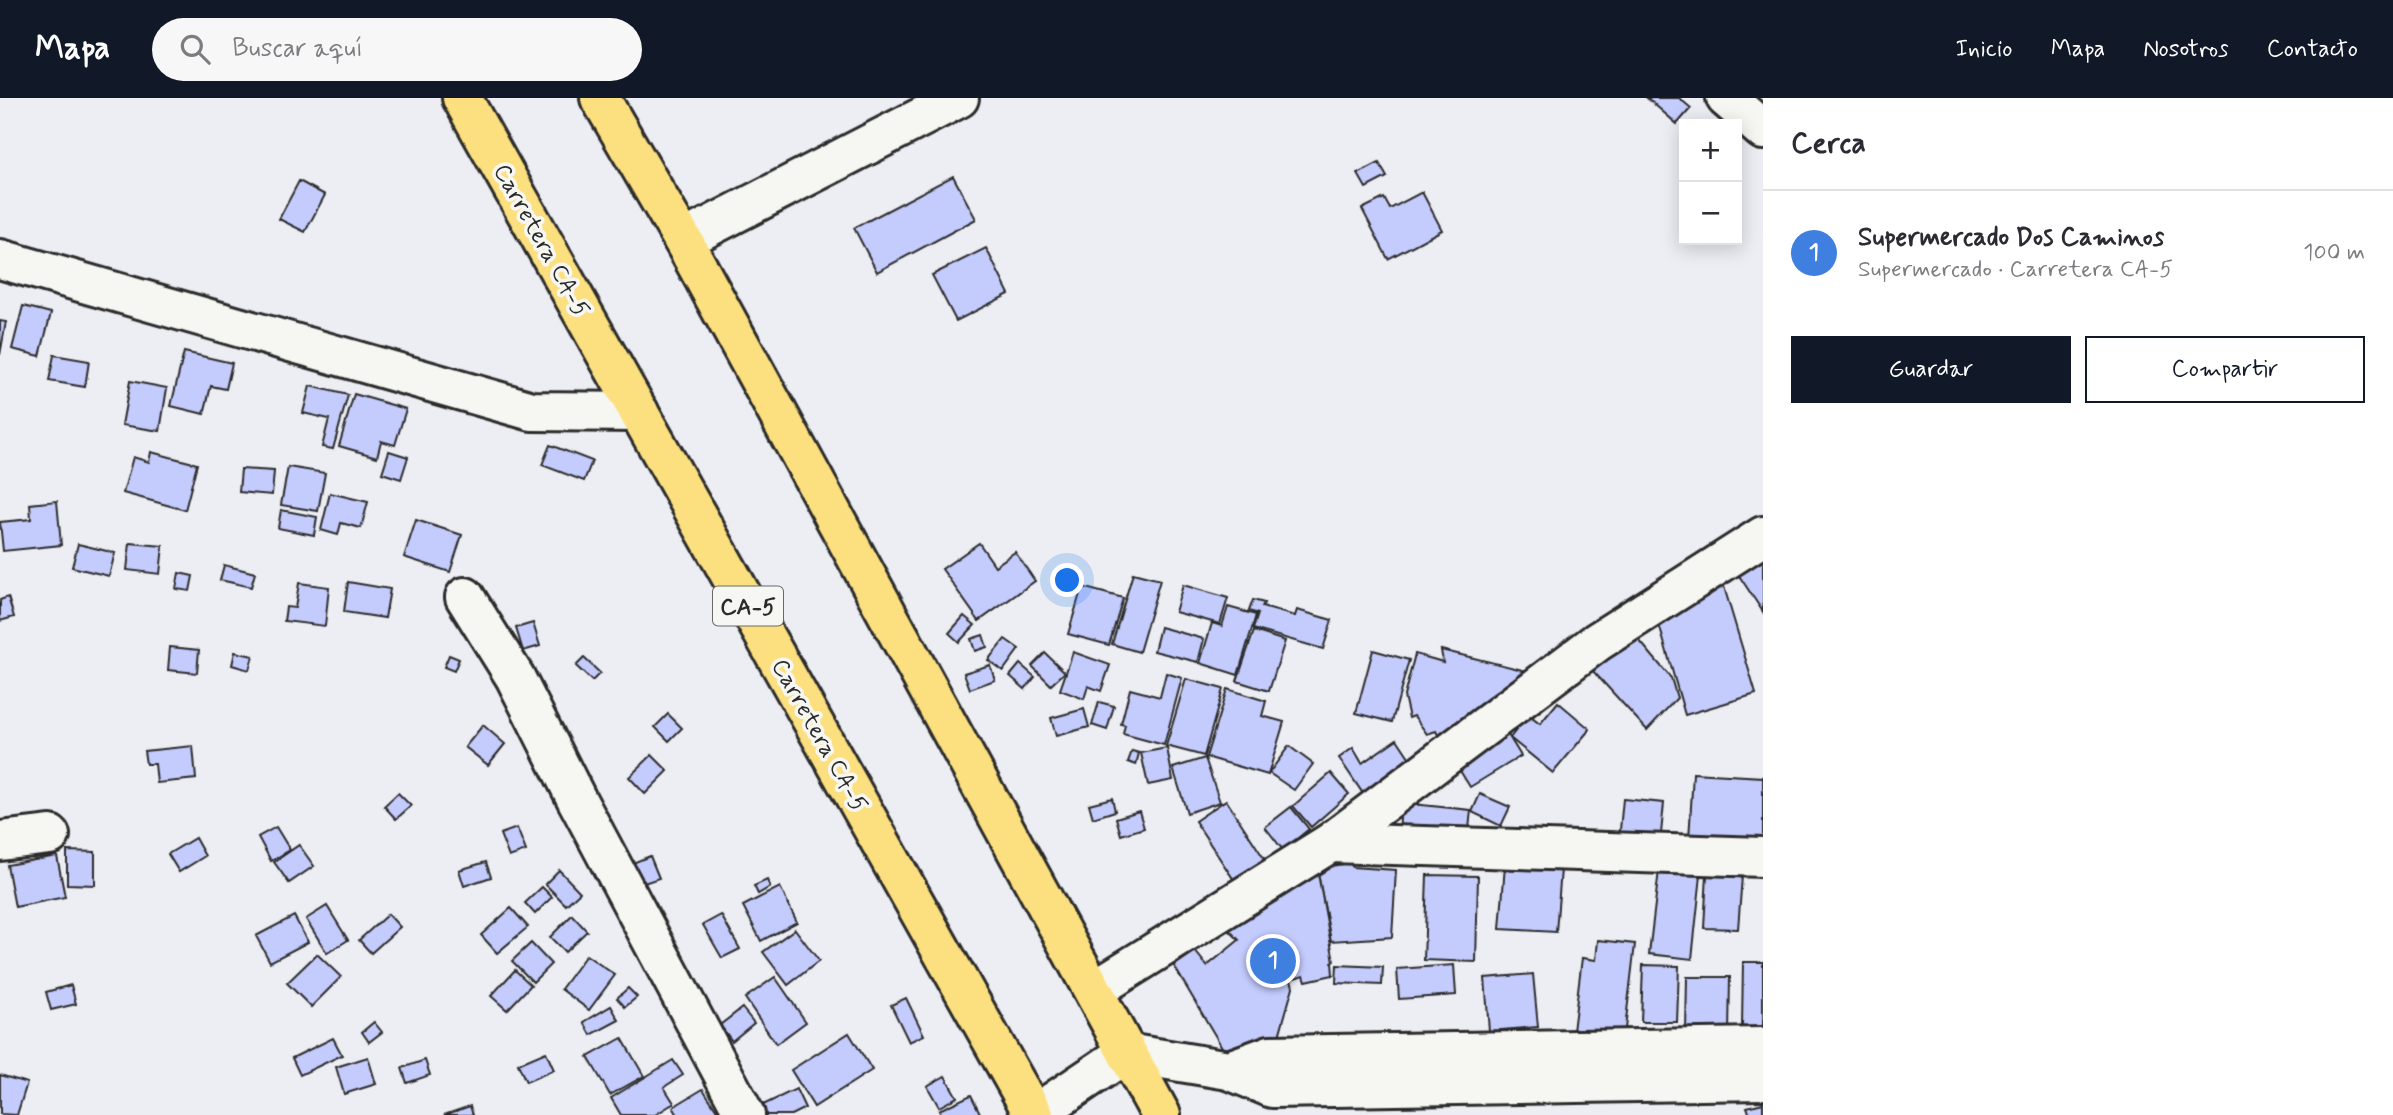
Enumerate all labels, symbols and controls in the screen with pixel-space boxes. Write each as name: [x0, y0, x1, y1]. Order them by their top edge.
search box: [152, 18, 642, 81]
text: Mapa: [35, 27, 110, 71]
icon: search: [176, 30, 214, 68]
text: Buscar aquí: [232, 32, 363, 66]
text: Inicio: [1955, 34, 2013, 65]
text: Mapa: [2051, 34, 2105, 65]
text: Nosotros: [2143, 34, 2229, 65]
text: Contacto: [2267, 34, 2358, 65]
map controls: [1679, 119, 1742, 245]
button: +: [1679, 119, 1742, 182]
text: Cerca: [1791, 124, 1866, 163]
street label: Carretera CA-5: [486, 159, 596, 323]
button: −: [1679, 182, 1742, 245]
text: Supermercado Dos Caminos: [1858, 221, 2164, 255]
text: 1: [1809, 238, 1819, 268]
text: 100 m: [2303, 238, 2365, 268]
text: Supermercado · Carretera CA-5: [1858, 255, 2173, 285]
button: Guardar: [1791, 336, 2071, 403]
button: Compartir: [2085, 336, 2365, 403]
your location: [1050, 563, 1084, 597]
road number: CA-5: [713, 586, 783, 626]
street label: Carretera CA-5: [764, 654, 874, 818]
pin: 1: [1250, 935, 1296, 987]

